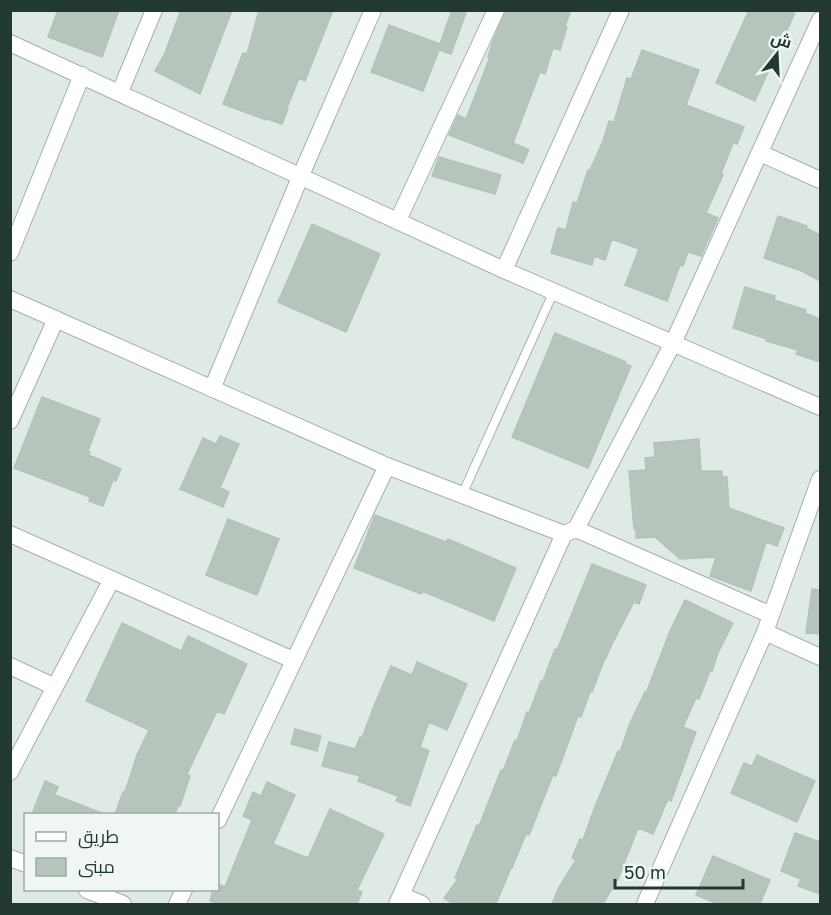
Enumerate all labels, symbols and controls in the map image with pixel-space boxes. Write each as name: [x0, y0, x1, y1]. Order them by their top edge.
north arrow: [747, 24, 807, 84]
text: ش: [769, 27, 794, 52]
legend: [24, 813, 219, 891]
text: طريق: [78, 825, 119, 849]
scale bar: [615, 852, 742, 890]
text: مبنى: [78, 855, 115, 878]
text: 50 m: [624, 861, 666, 883]

